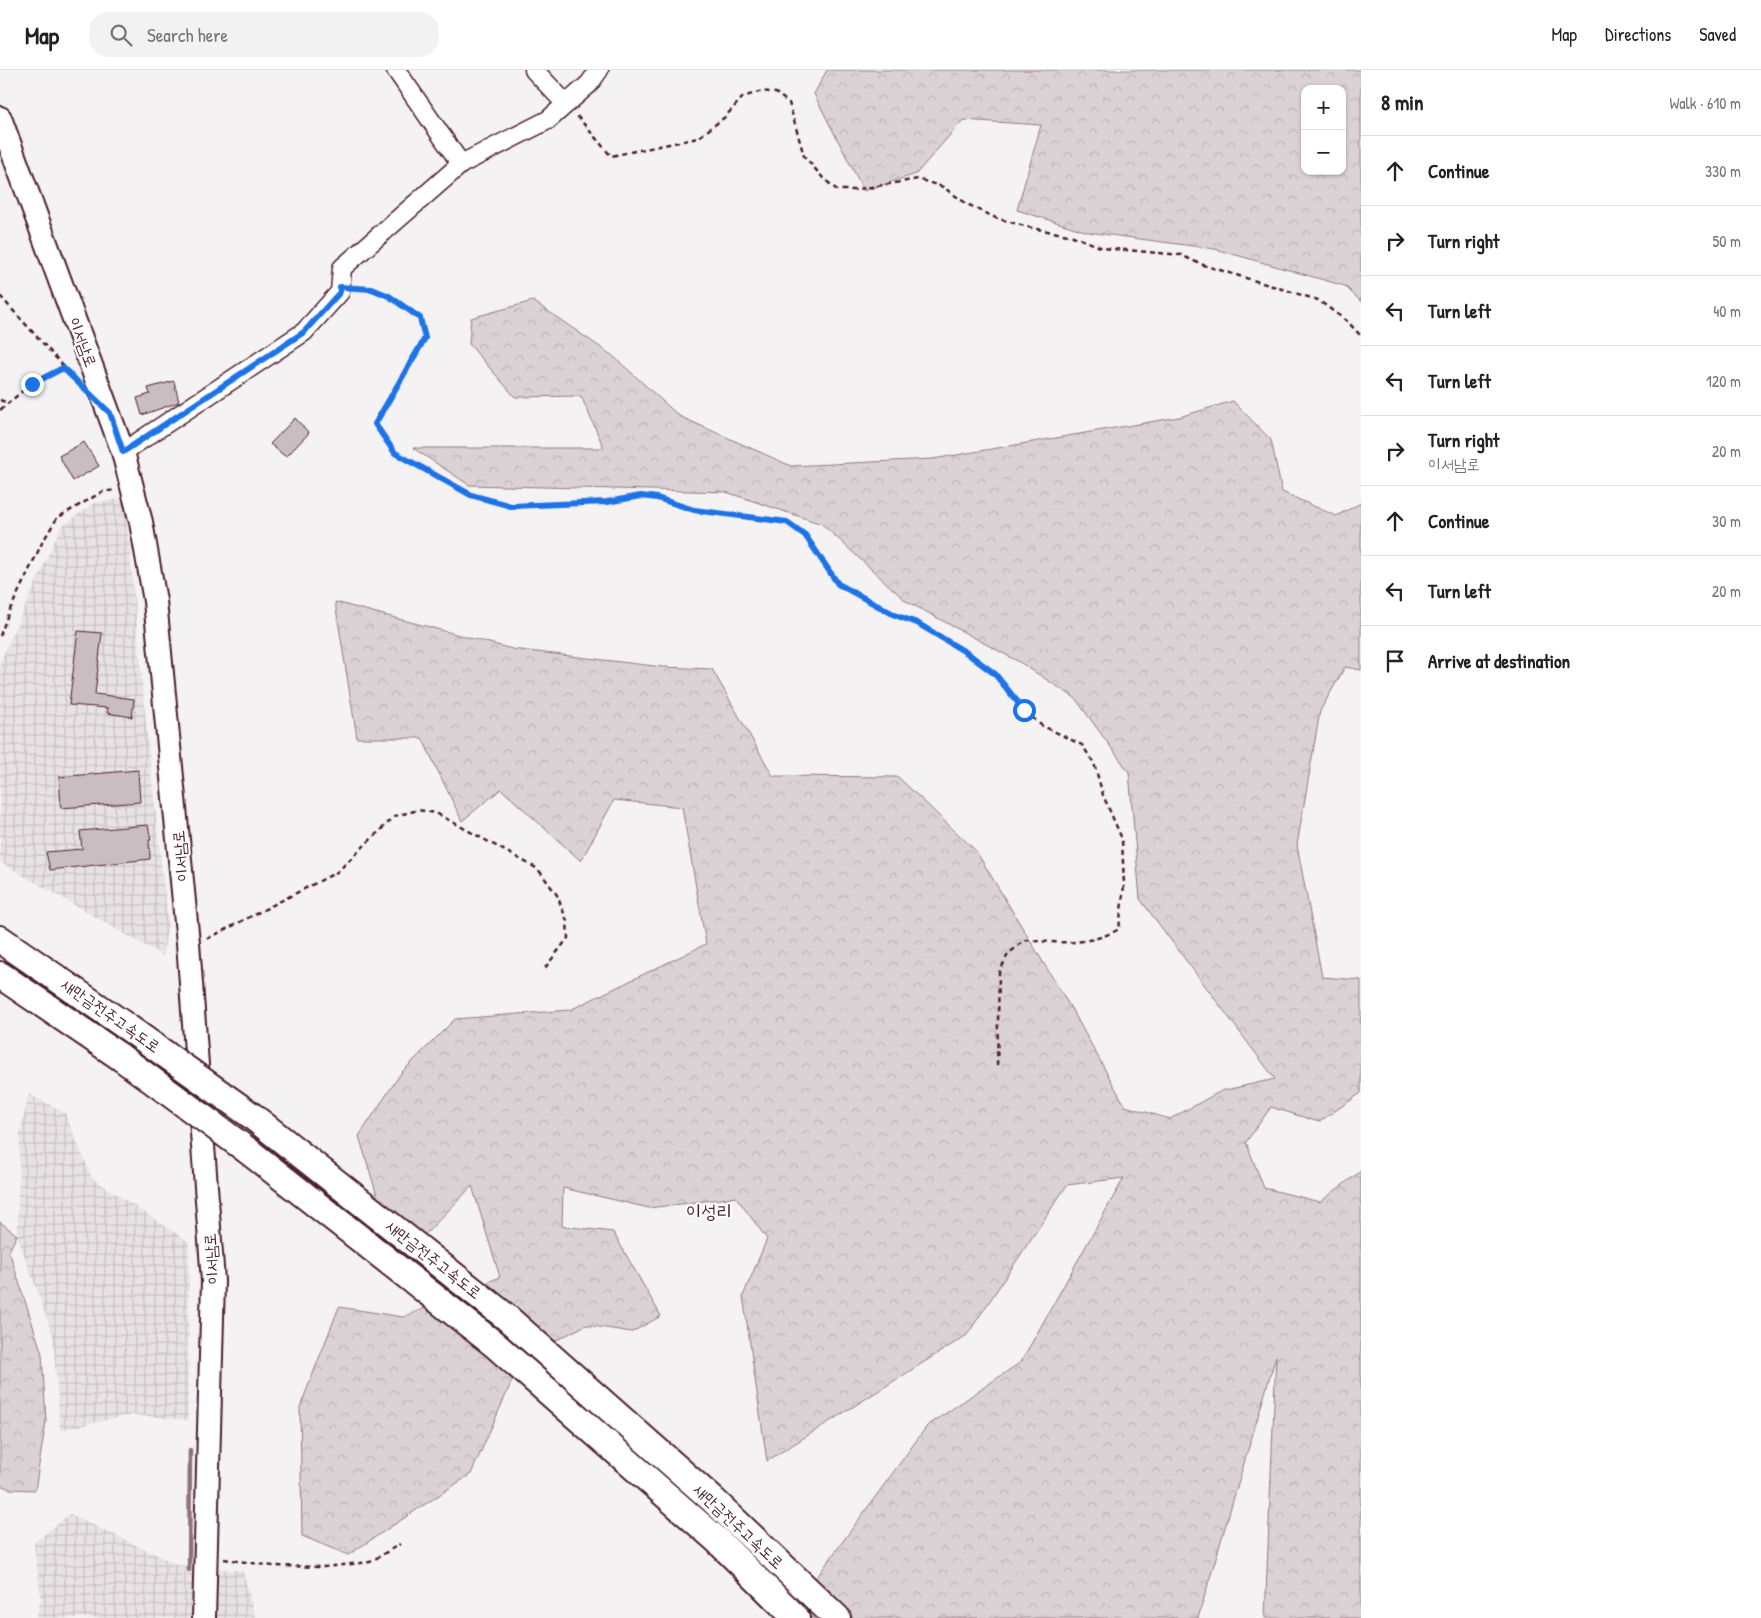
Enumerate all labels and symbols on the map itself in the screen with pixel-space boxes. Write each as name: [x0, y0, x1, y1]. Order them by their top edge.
street label: 이서남로: [64, 314, 102, 370]
route end: [21, 373, 44, 396]
route start: [1013, 699, 1036, 722]
street label: 이서남로: [167, 829, 193, 883]
street label: 새만금전주고속도로: [57, 973, 165, 1057]
district label: 이성리: [686, 1198, 732, 1224]
street label: 새만금전주고속도로: [382, 1215, 486, 1303]
street label: 이서남로: [198, 1233, 224, 1285]
street label: 새만금전주고속도로: [689, 1478, 789, 1574]

